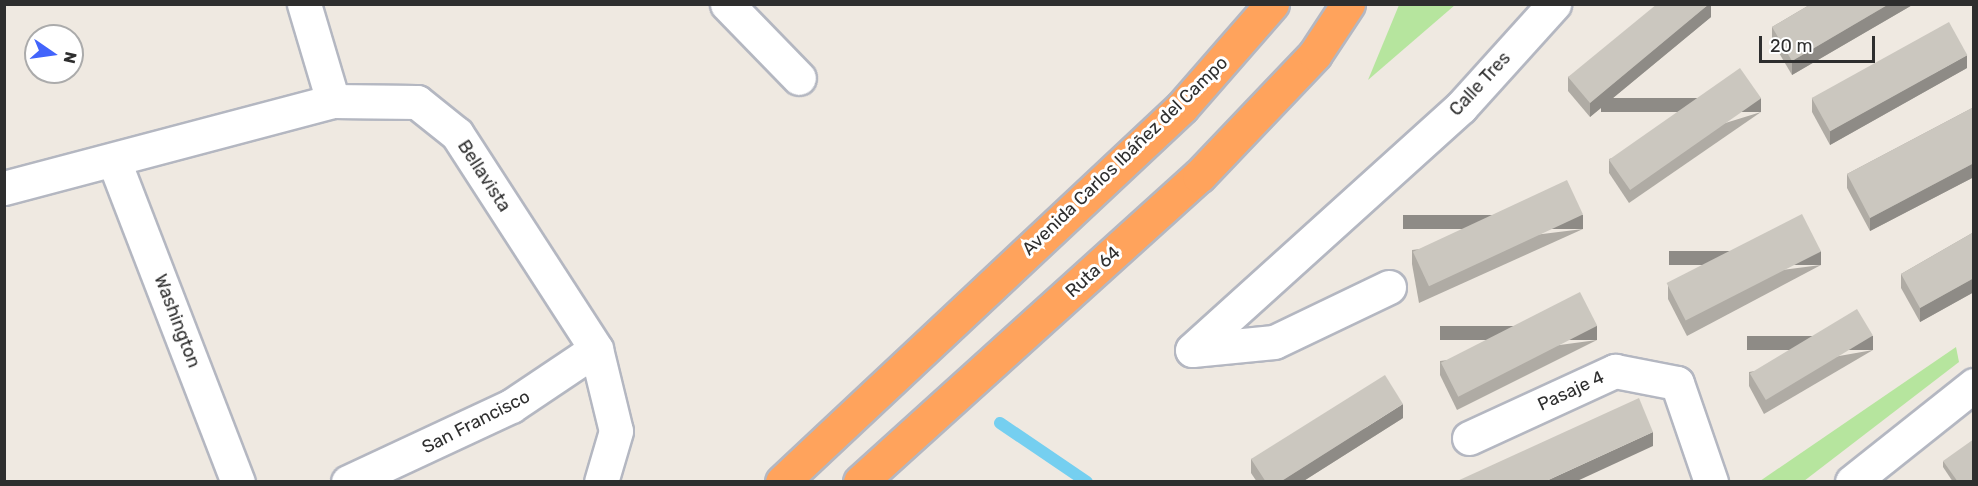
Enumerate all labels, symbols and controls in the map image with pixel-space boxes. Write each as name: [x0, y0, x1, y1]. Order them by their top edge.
north arrow: [24, 24, 84, 84]
scale bar: [1762, 24, 1878, 62]
text: 20 m: [1770, 35, 1812, 57]
street label: Calle Tres: [1445, 47, 1515, 121]
text: N: [60, 50, 81, 65]
street label: Avenida Carlos Ibáñez del Campo: [1018, 52, 1232, 260]
street label: Bellavista: [453, 136, 515, 216]
street label: Ruta 64: [1061, 242, 1125, 302]
street label: Washington: [149, 271, 205, 371]
street label: Pasaje 4: [1534, 366, 1608, 416]
street label: San Francisco: [419, 386, 533, 458]

